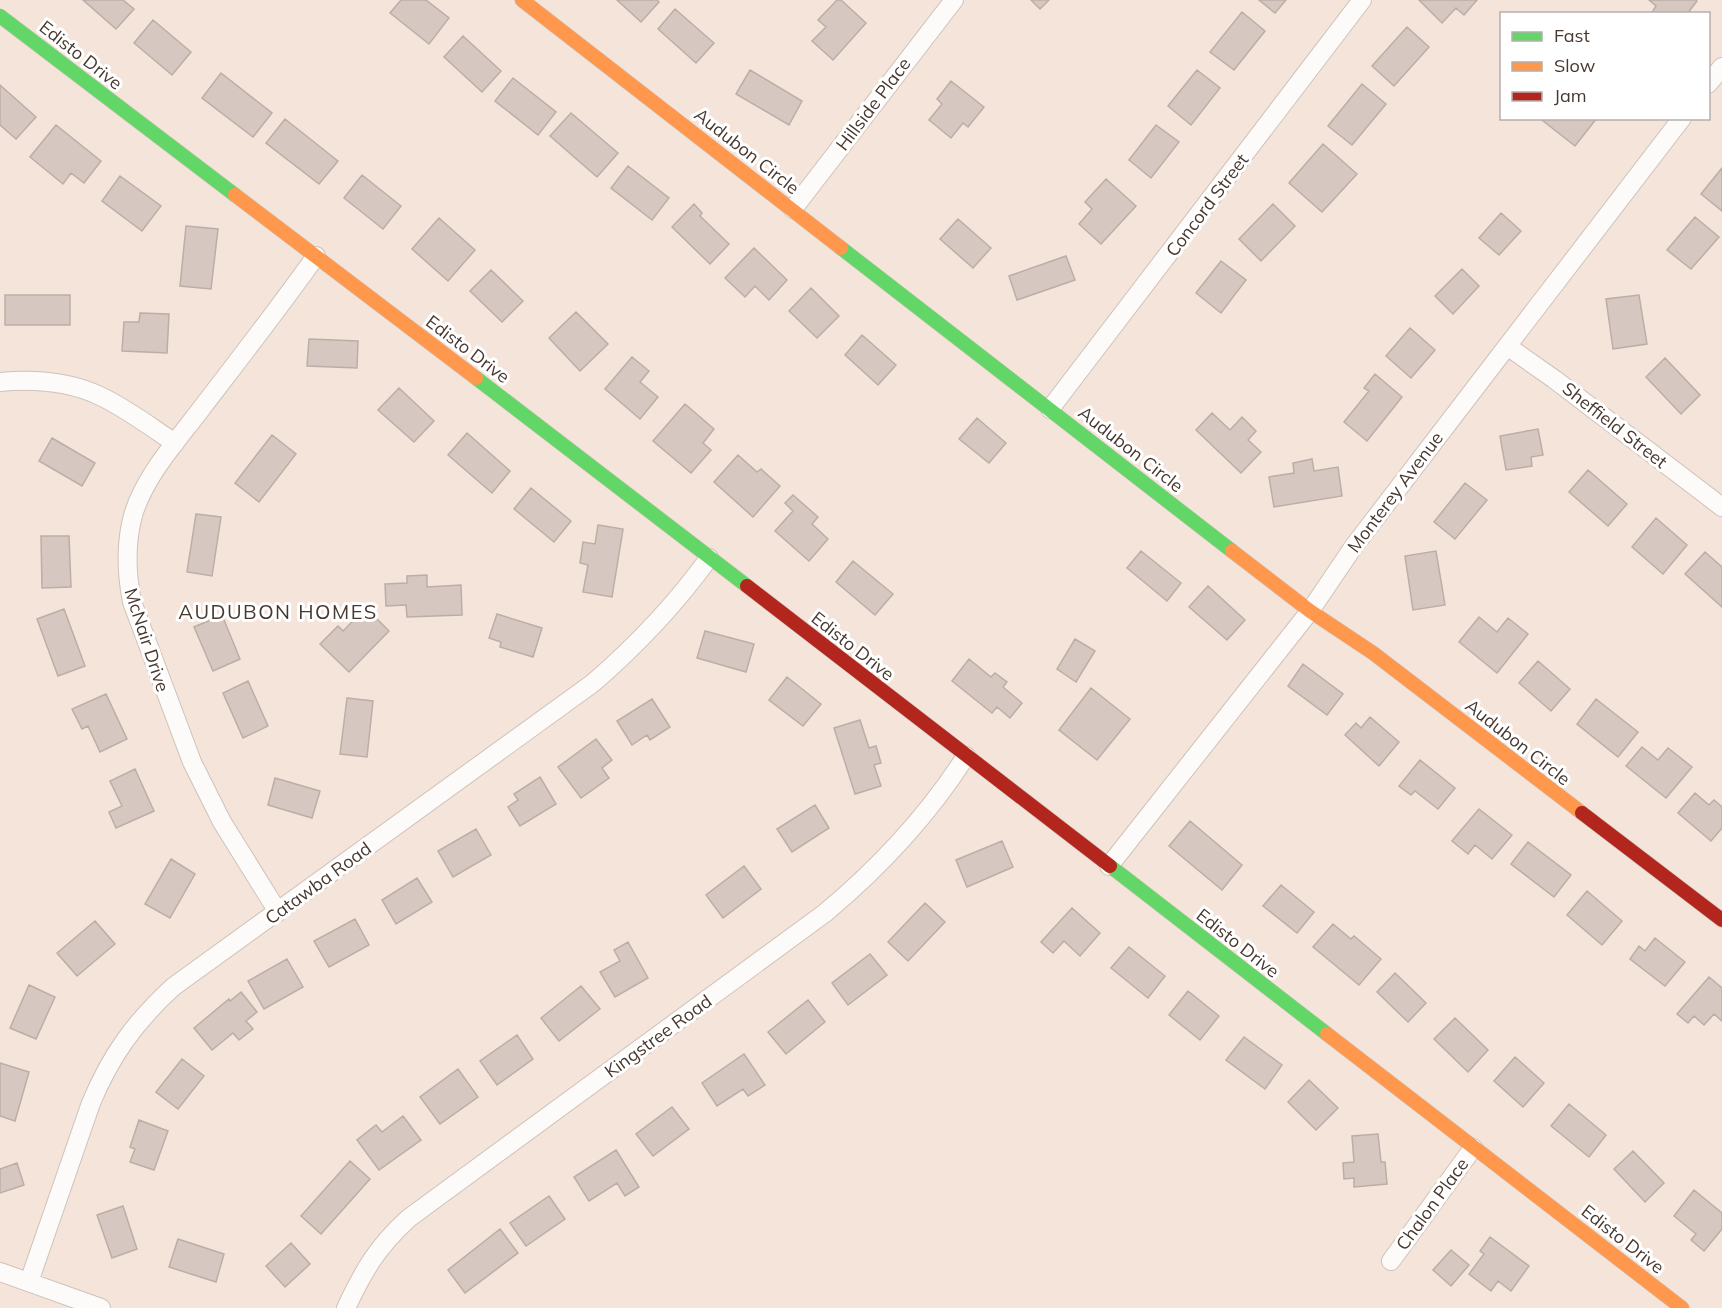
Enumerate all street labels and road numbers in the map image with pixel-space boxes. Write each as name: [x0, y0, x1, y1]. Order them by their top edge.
street label: Edisto Drive: [35, 15, 127, 95]
street label: Hillside Place: [831, 53, 915, 155]
street label: Audubon Circle: [690, 103, 804, 199]
street label: Concord Street: [1161, 149, 1253, 261]
street label: Edisto Drive: [422, 310, 514, 388]
street label: Sheffield Street: [1558, 377, 1672, 473]
street label: Audubon Circle: [1074, 401, 1188, 497]
street label: Monterey Avenue: [1342, 427, 1448, 557]
street label: McNair Drive: [119, 585, 175, 695]
street label: Edisto Drive: [807, 606, 899, 686]
street label: Audubon Circle: [1461, 694, 1575, 790]
street label: Catawba Road: [260, 837, 376, 929]
street label: Edisto Drive: [1192, 903, 1284, 983]
street label: Kingstree Road: [600, 989, 716, 1083]
street label: Chalon Place: [1391, 1153, 1473, 1255]
street label: Edisto Drive: [1577, 1199, 1669, 1279]

